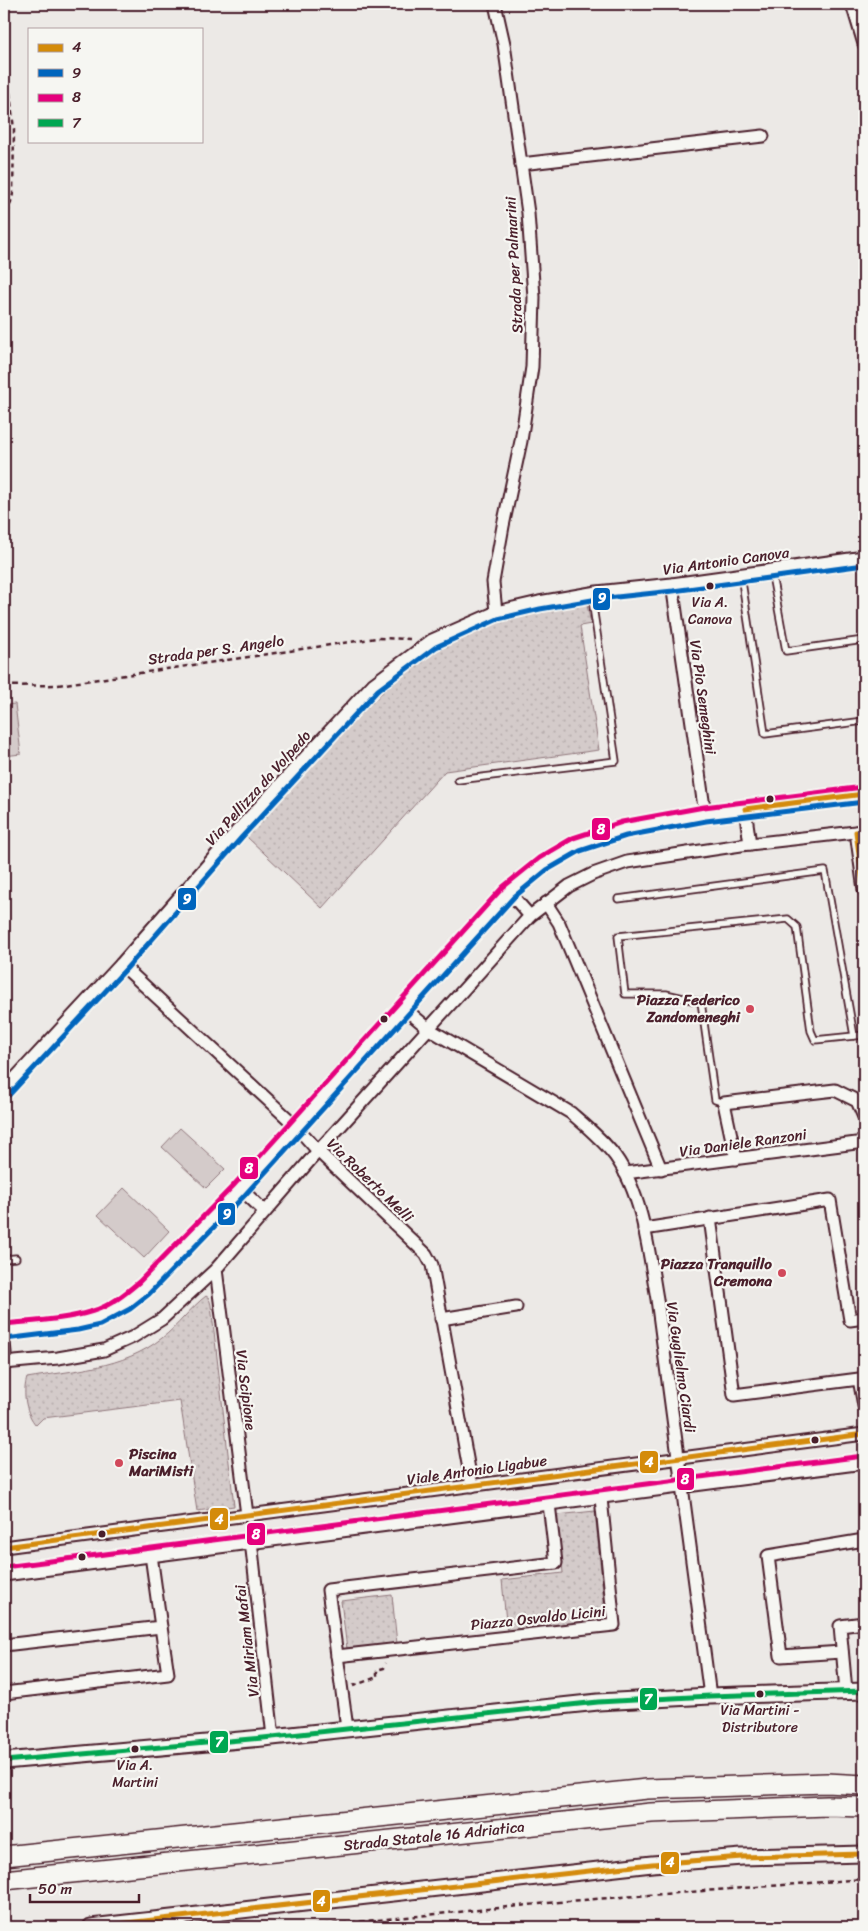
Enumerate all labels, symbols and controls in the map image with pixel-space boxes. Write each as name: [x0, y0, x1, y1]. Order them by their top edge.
legend: [28, 28, 202, 142]
text: 4: [72, 34, 81, 60]
text: 9: [72, 60, 81, 86]
text: 8: [72, 84, 81, 110]
text: 7: [72, 110, 82, 136]
street label: Strada per Palmarini: [497, 195, 531, 334]
street label: Via Antonio Canova: [661, 539, 791, 583]
marker: Via A. Canova: [705, 581, 715, 591]
text: 9: [598, 586, 607, 611]
line badge: 9: [592, 587, 611, 611]
place label: Via A. Canova: [688, 590, 732, 632]
street label: Strada per S. Angelo: [146, 628, 286, 672]
street label: Via Pio Semeghini: [682, 638, 724, 757]
street label: Via Pellizza da Volpedo: [199, 724, 318, 852]
unlabelled marker: [765, 794, 775, 804]
line badge: 8: [591, 817, 611, 841]
text: 8: [596, 817, 606, 842]
line badge: 9: [177, 887, 197, 911]
text: 9: [183, 887, 192, 912]
place label: Piazza Federico Zandomeneghi: [637, 987, 741, 1030]
marker: Piazza Federico Zandomeneghi: [744, 1003, 756, 1015]
unlabelled marker: [379, 1014, 389, 1024]
street label: Via Daniele Ranzoni: [678, 1121, 809, 1165]
street label: Via Roberto Melli: [320, 1131, 420, 1229]
line badge: 8: [239, 1156, 259, 1180]
text: 8: [244, 1156, 254, 1181]
line badge: 9: [217, 1202, 236, 1226]
text: 9: [223, 1202, 232, 1227]
place label: Piazza Tranquillo Cremona: [661, 1251, 772, 1294]
marker: Piazza Tranquillo Cremona: [776, 1267, 788, 1279]
street label: Via Guglielmo Ciardi: [659, 1300, 703, 1435]
street label: Via Scipione: [228, 1348, 264, 1432]
unlabelled marker: [810, 1435, 820, 1445]
place label: Piscina MariMisti: [128, 1441, 194, 1484]
street label: Viale Antonio Ligabue: [405, 1447, 549, 1493]
line badge: 4: [639, 1450, 659, 1474]
text: 4: [644, 1450, 654, 1475]
marker: Piscina MariMisti: [113, 1457, 125, 1469]
line badge: 8: [676, 1467, 695, 1491]
text: 8: [680, 1467, 690, 1492]
line badge: 4: [209, 1507, 229, 1531]
text: 4: [214, 1507, 224, 1532]
line badge: 8: [246, 1522, 266, 1546]
text: 8: [251, 1522, 261, 1547]
unlabelled marker: [97, 1529, 107, 1539]
unlabelled marker: [77, 1552, 87, 1562]
street label: Via Miriam Mafai: [227, 1583, 267, 1698]
street label: Piazza Osvaldo Licini: [469, 1598, 608, 1638]
line badge: 7: [639, 1687, 658, 1711]
text: 7: [644, 1687, 653, 1712]
marker: Via Martini - Distributore: [755, 1689, 765, 1699]
place label: Via Martini - Distributore: [720, 1698, 800, 1740]
line badge: 7: [209, 1730, 229, 1754]
text: 7: [215, 1730, 224, 1755]
marker: Via A. Martini: [130, 1744, 140, 1754]
place label: Via A. Martini: [112, 1753, 159, 1795]
street label: Strada Statale 16 Adriatica: [342, 1814, 526, 1858]
text: 4: [665, 1850, 675, 1875]
line badge: 4: [660, 1851, 680, 1875]
scale bar: [30, 1871, 139, 1903]
text: 50 m: [38, 1876, 73, 1902]
line badge: 4: [312, 1889, 331, 1913]
text: 4: [316, 1889, 326, 1914]

